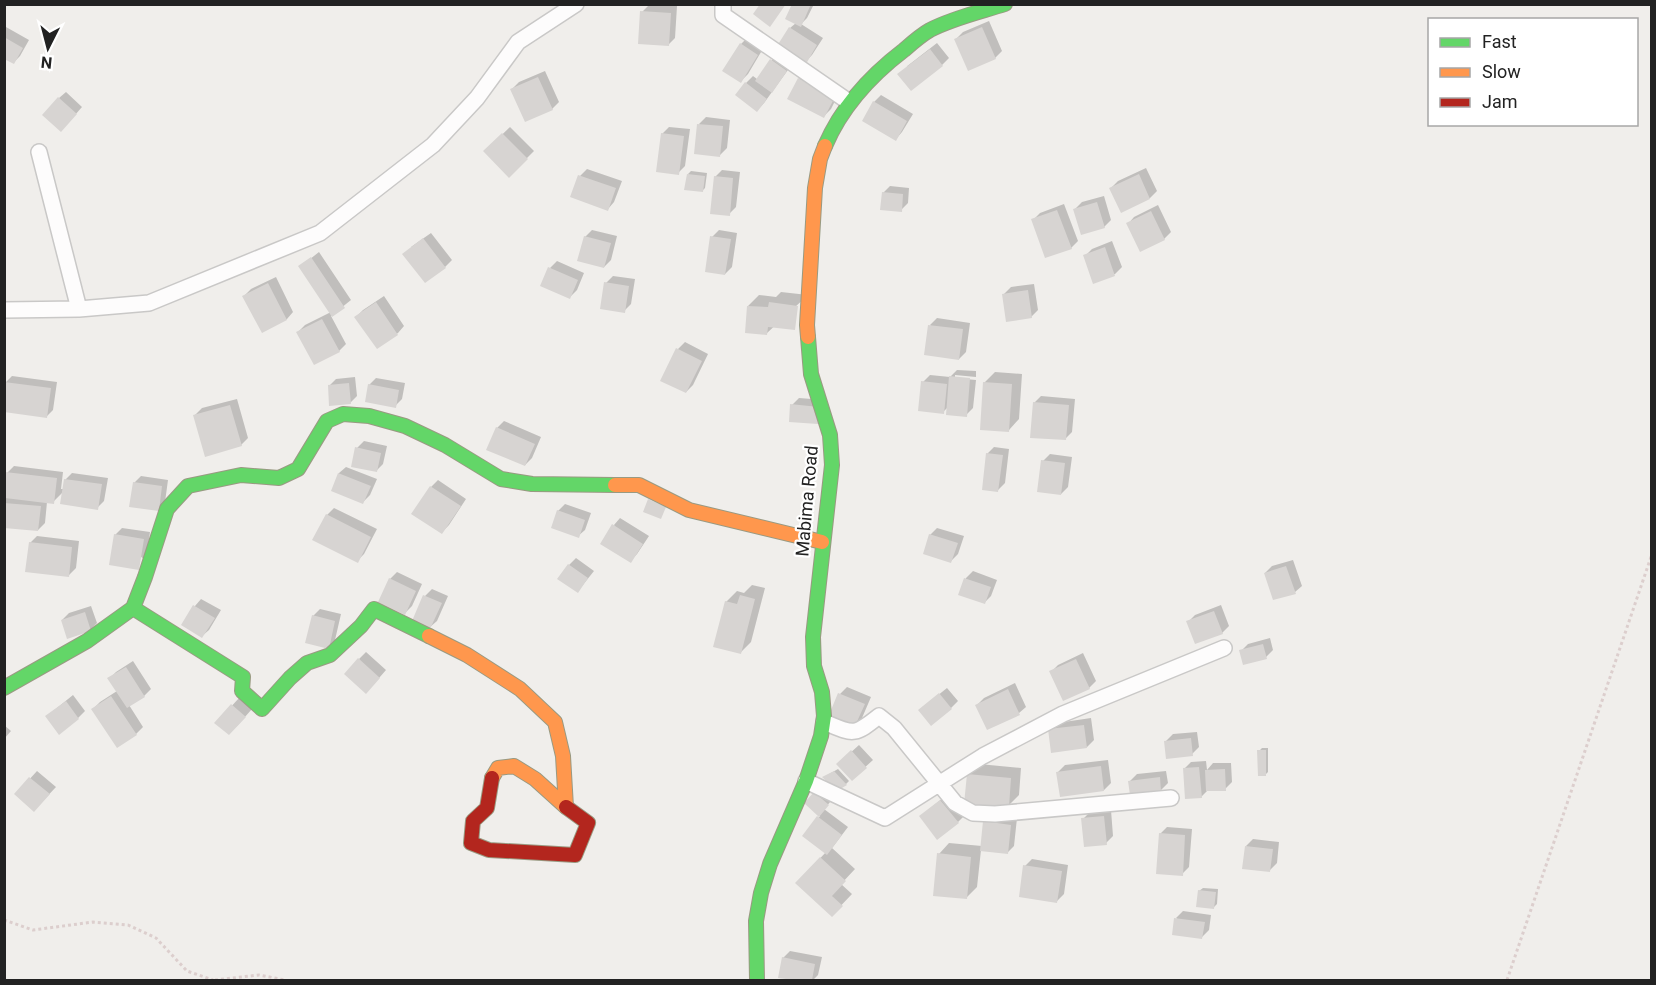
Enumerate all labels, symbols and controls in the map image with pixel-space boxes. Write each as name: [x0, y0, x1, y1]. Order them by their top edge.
north arrow: [18, 18, 78, 78]
legend: [1428, 18, 1638, 126]
text: Fast: [1482, 31, 1517, 52]
text: N: [40, 52, 53, 72]
text: Slow: [1482, 61, 1521, 82]
text: Jam: [1482, 91, 1518, 112]
street label: Mabima Road: [791, 445, 822, 557]

